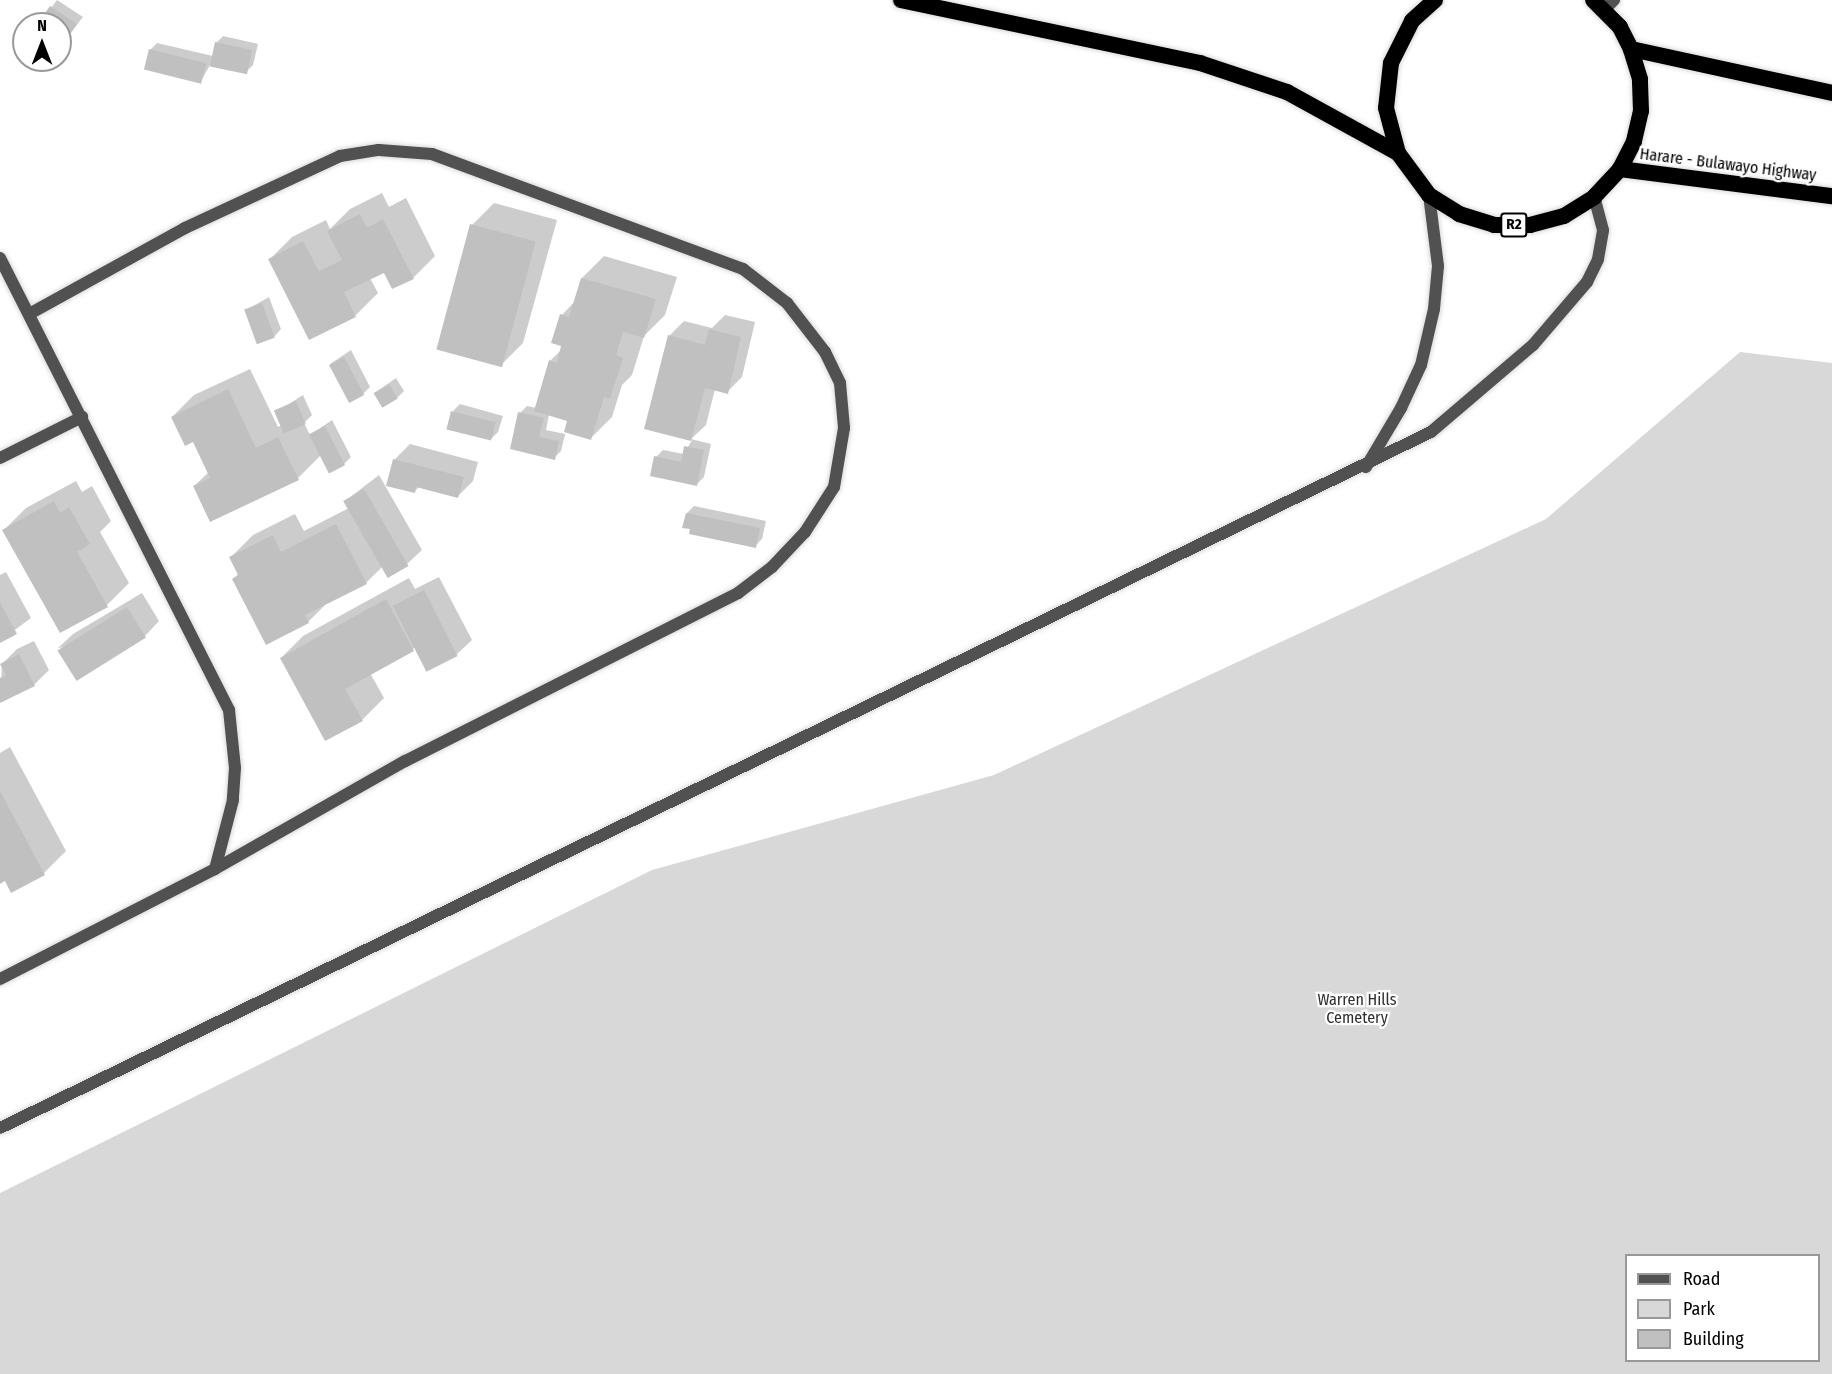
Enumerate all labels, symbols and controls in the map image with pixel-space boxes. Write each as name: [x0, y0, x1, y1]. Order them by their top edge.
north arrow: [12, 12, 72, 72]
text: N: [37, 16, 47, 35]
street label: Harare - Bulawayo Highway: [1639, 145, 1817, 185]
road number: R2: [1499, 213, 1529, 237]
park label: Warren Hills Cemetery: [1317, 990, 1397, 1028]
legend: [1625, 1254, 1820, 1362]
text: Road: [1683, 1268, 1720, 1290]
text: Park: [1683, 1298, 1715, 1320]
text: Building: [1683, 1328, 1744, 1350]

